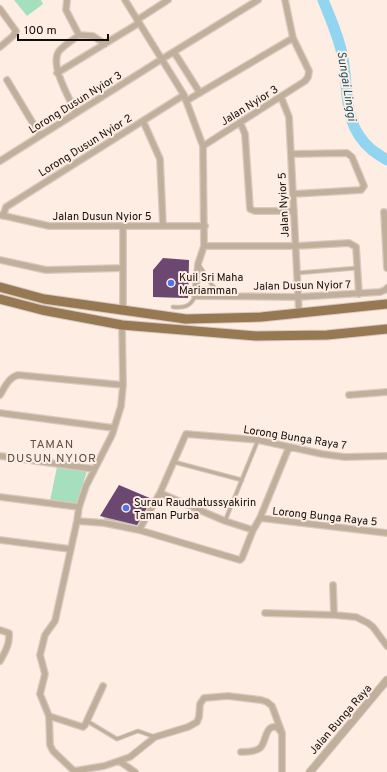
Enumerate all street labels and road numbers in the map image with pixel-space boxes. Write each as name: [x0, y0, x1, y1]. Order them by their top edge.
street label: Lorong Dusun Nyior 3: [26, 69, 125, 137]
street label: Jalan Nyior 3: [218, 83, 281, 129]
street label: Lorong Dusun Nyior 2: [36, 111, 135, 180]
street label: Jalan Nyior 5: [275, 172, 293, 238]
street label: Jalan Dusun Nyior 5: [52, 210, 152, 224]
street label: Jalan Dusun Nyior 7: [253, 278, 351, 294]
street label: Lorong Bunga Raya 7: [242, 423, 348, 453]
street label: Lorong Bunga Raya 5: [272, 505, 378, 529]
street label: Jalan Bunga Raya: [307, 682, 375, 758]

